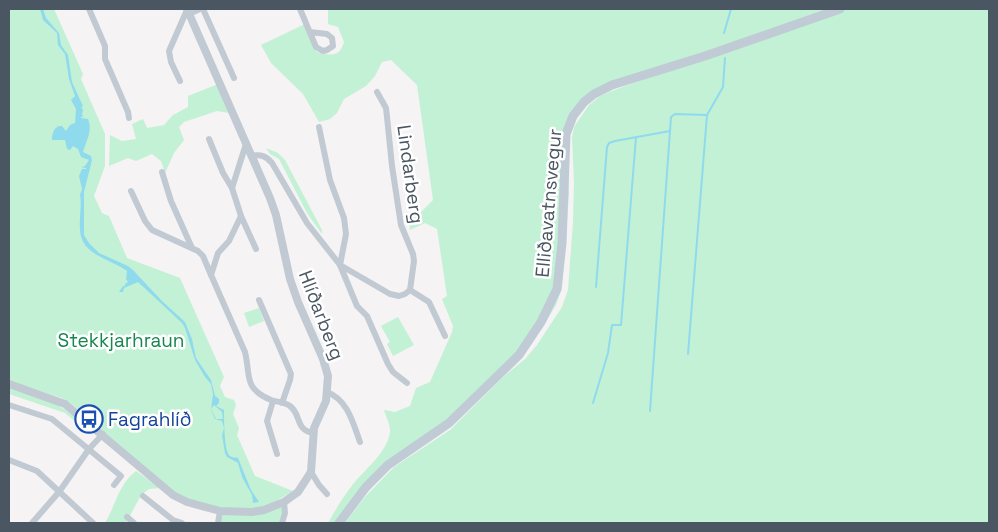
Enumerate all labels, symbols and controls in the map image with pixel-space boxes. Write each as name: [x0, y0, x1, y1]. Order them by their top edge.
street label: Lindarberg: [391, 123, 430, 225]
street label: Elliðavatnsvegur: [530, 128, 567, 278]
street label: Hlíðarberg: [293, 267, 350, 364]
park label: Stekkjarhraun: [58, 328, 184, 353]
bus stop icon: Fagrahlíð: [74, 404, 104, 434]
place label: Fagrahlíð: [108, 407, 191, 432]

